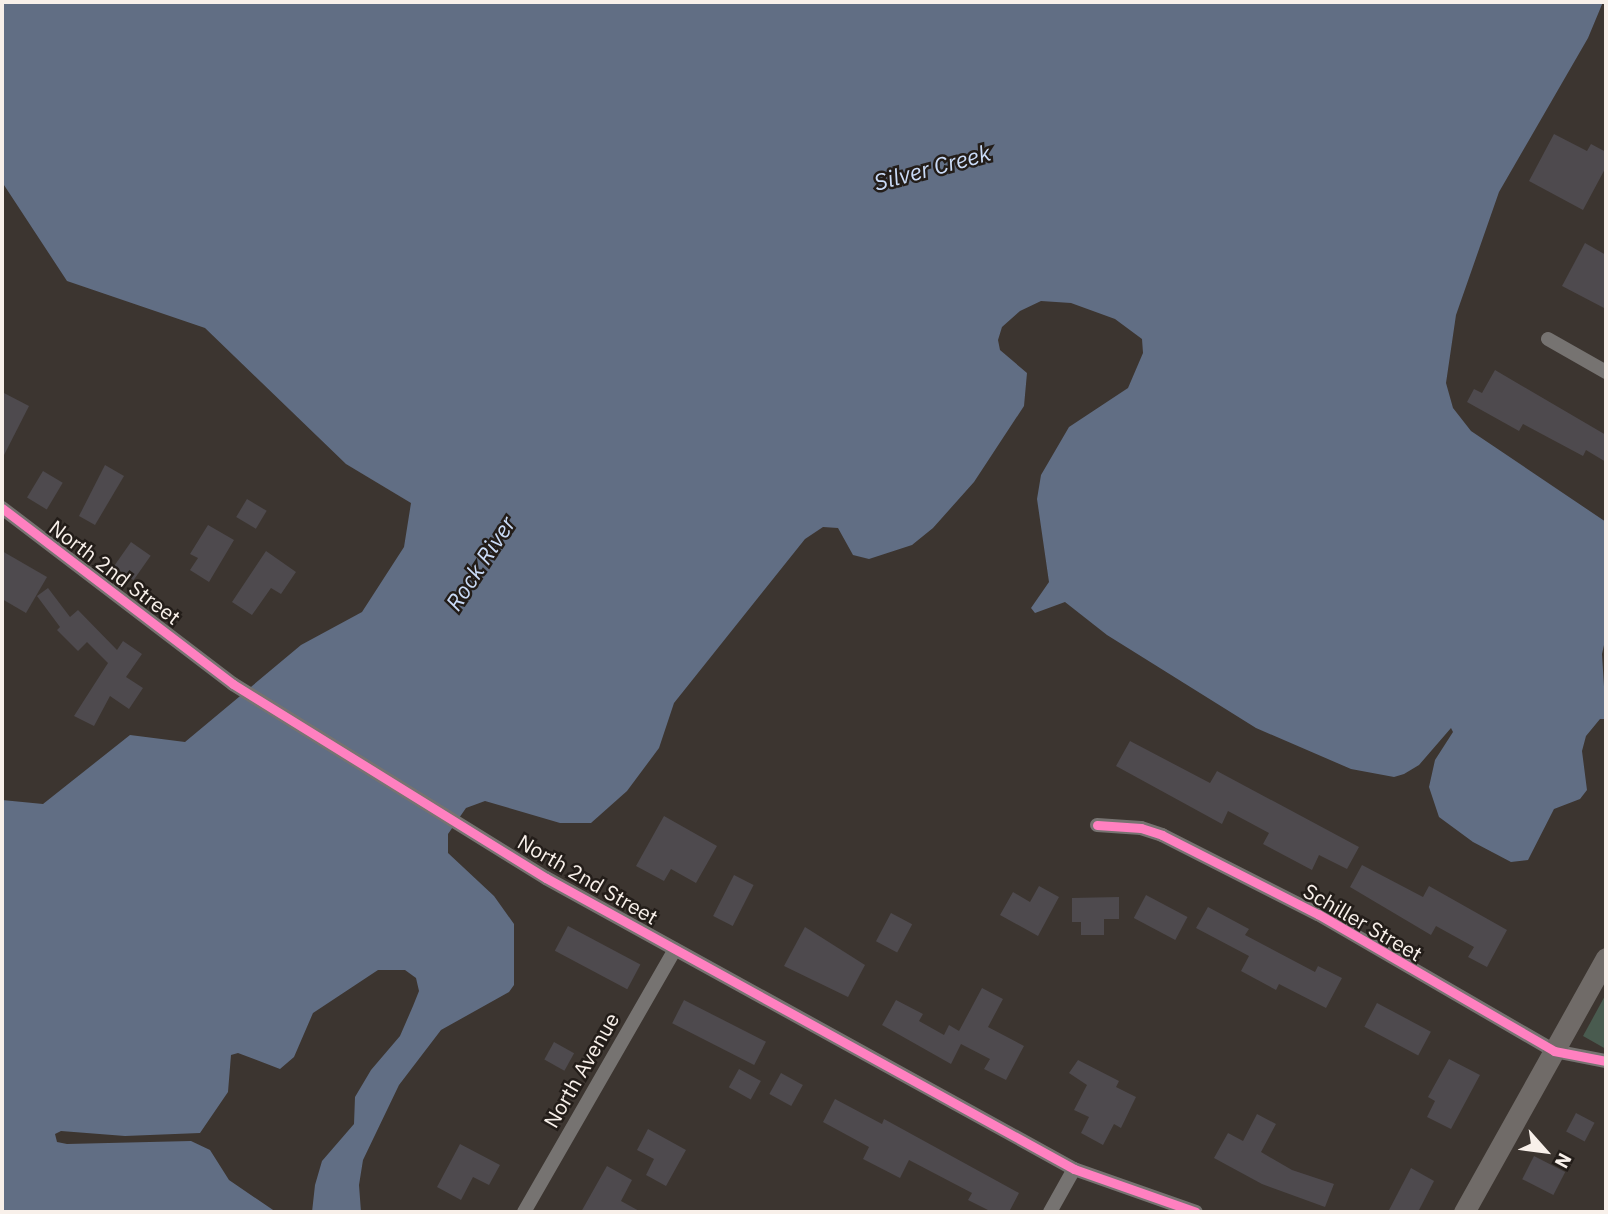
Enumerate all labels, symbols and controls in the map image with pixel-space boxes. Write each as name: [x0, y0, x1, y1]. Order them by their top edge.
water label: Silver Creek: [871, 138, 993, 196]
water label: Rock River: [439, 511, 521, 615]
street label: North 2nd Street: [44, 514, 186, 630]
street label: North 2nd Street: [513, 829, 663, 929]
street label: Schiller Street: [1299, 878, 1427, 966]
street label: North Avenue: [538, 1008, 624, 1132]
north arrow: [1510, 1116, 1580, 1186]
text: N: [1550, 1149, 1577, 1173]

